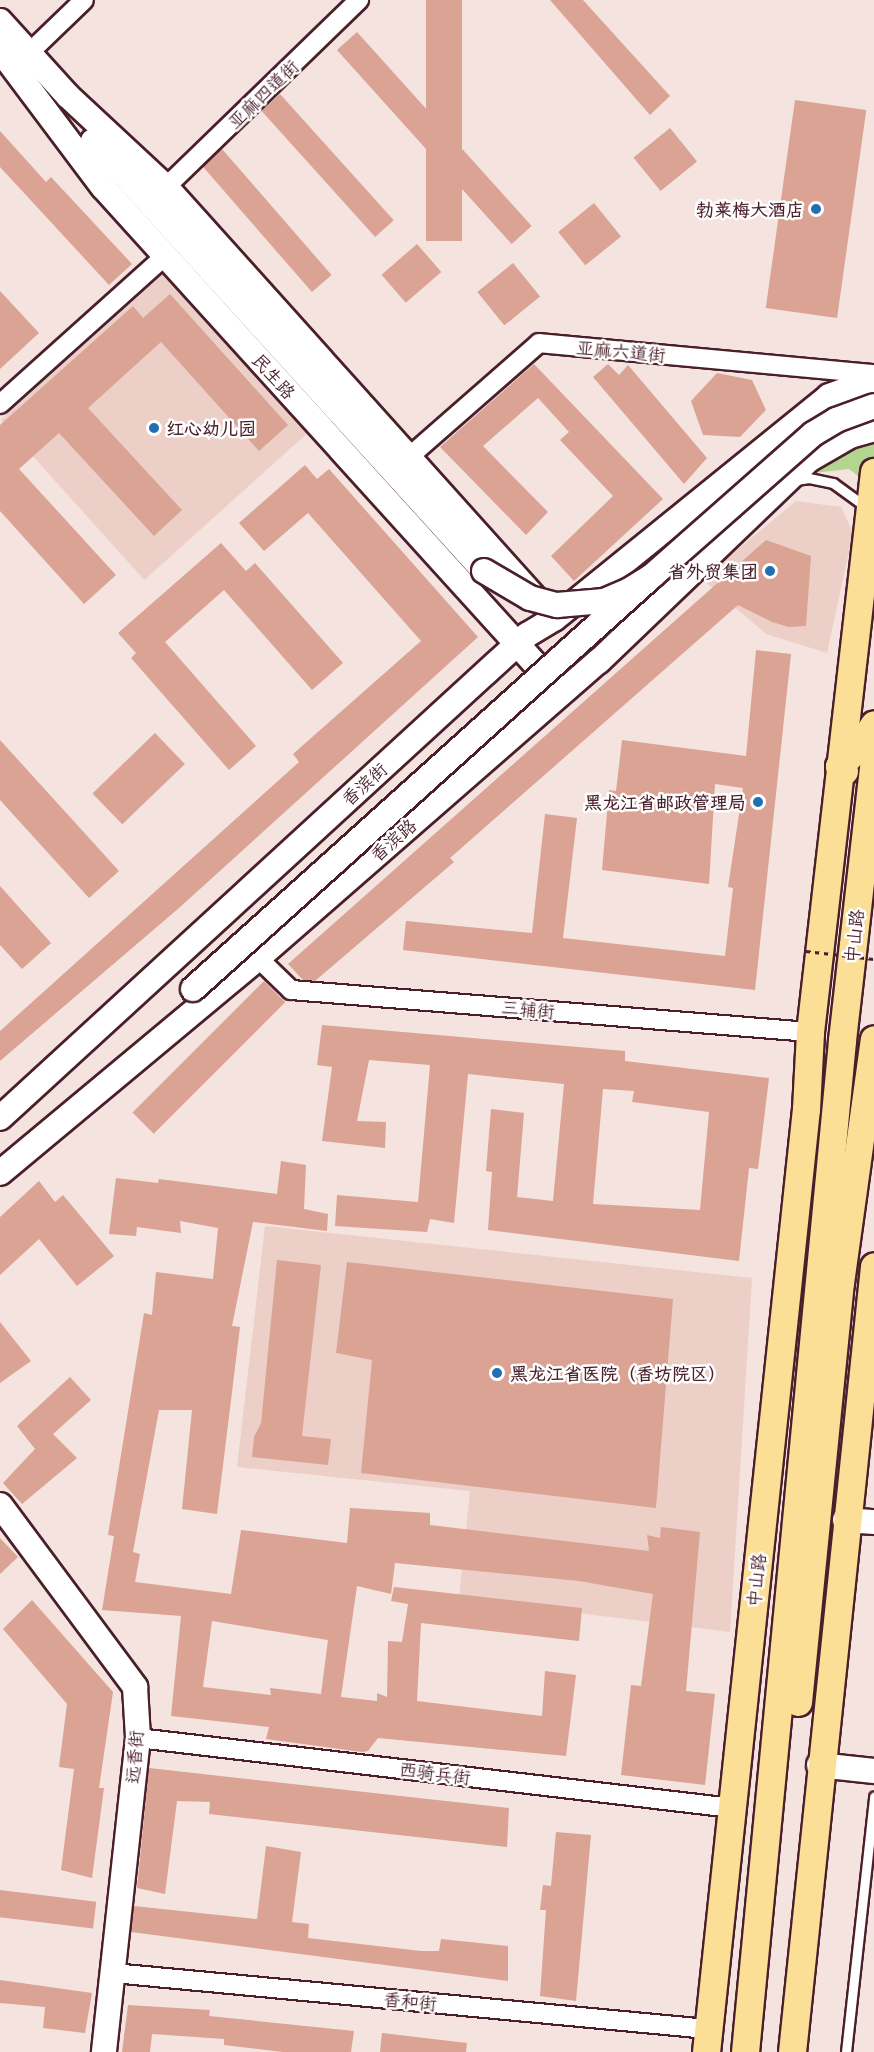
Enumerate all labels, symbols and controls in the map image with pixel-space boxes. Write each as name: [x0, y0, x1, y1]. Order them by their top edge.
street label: 亚麻四道街: [223, 55, 303, 133]
place label: 勃莱梅大酒店: [696, 198, 804, 220]
marker: 勃莱梅大酒店: [809, 202, 823, 216]
street label: 亚麻六道街: [575, 336, 667, 366]
street label: 民生路: [248, 349, 300, 403]
place label: 红心幼儿园: [166, 417, 256, 439]
marker: 红心幼儿园: [147, 421, 161, 435]
place label: 省外贸集团: [668, 560, 758, 582]
marker: 省外贸集团: [763, 564, 777, 578]
street label: 香滨街: [337, 758, 391, 810]
place label: 黑龙江省邮政管理局: [584, 791, 746, 813]
marker: 黑龙江省邮政管理局: [751, 795, 765, 809]
street label: 香滨路: [366, 814, 420, 866]
street label: 中山路: [840, 908, 868, 964]
street label: 三辅街: [500, 996, 556, 1022]
place label: 黑龙江省医院（香坊院区）: [510, 1362, 726, 1384]
marker: 黑龙江省医院（香坊院区）: [488, 1364, 506, 1382]
street label: 中山路: [742, 1552, 770, 1608]
street label: 远香街: [121, 1729, 147, 1785]
street label: 西骑兵街: [398, 1758, 472, 1788]
street label: 香和街: [382, 1988, 438, 2014]

